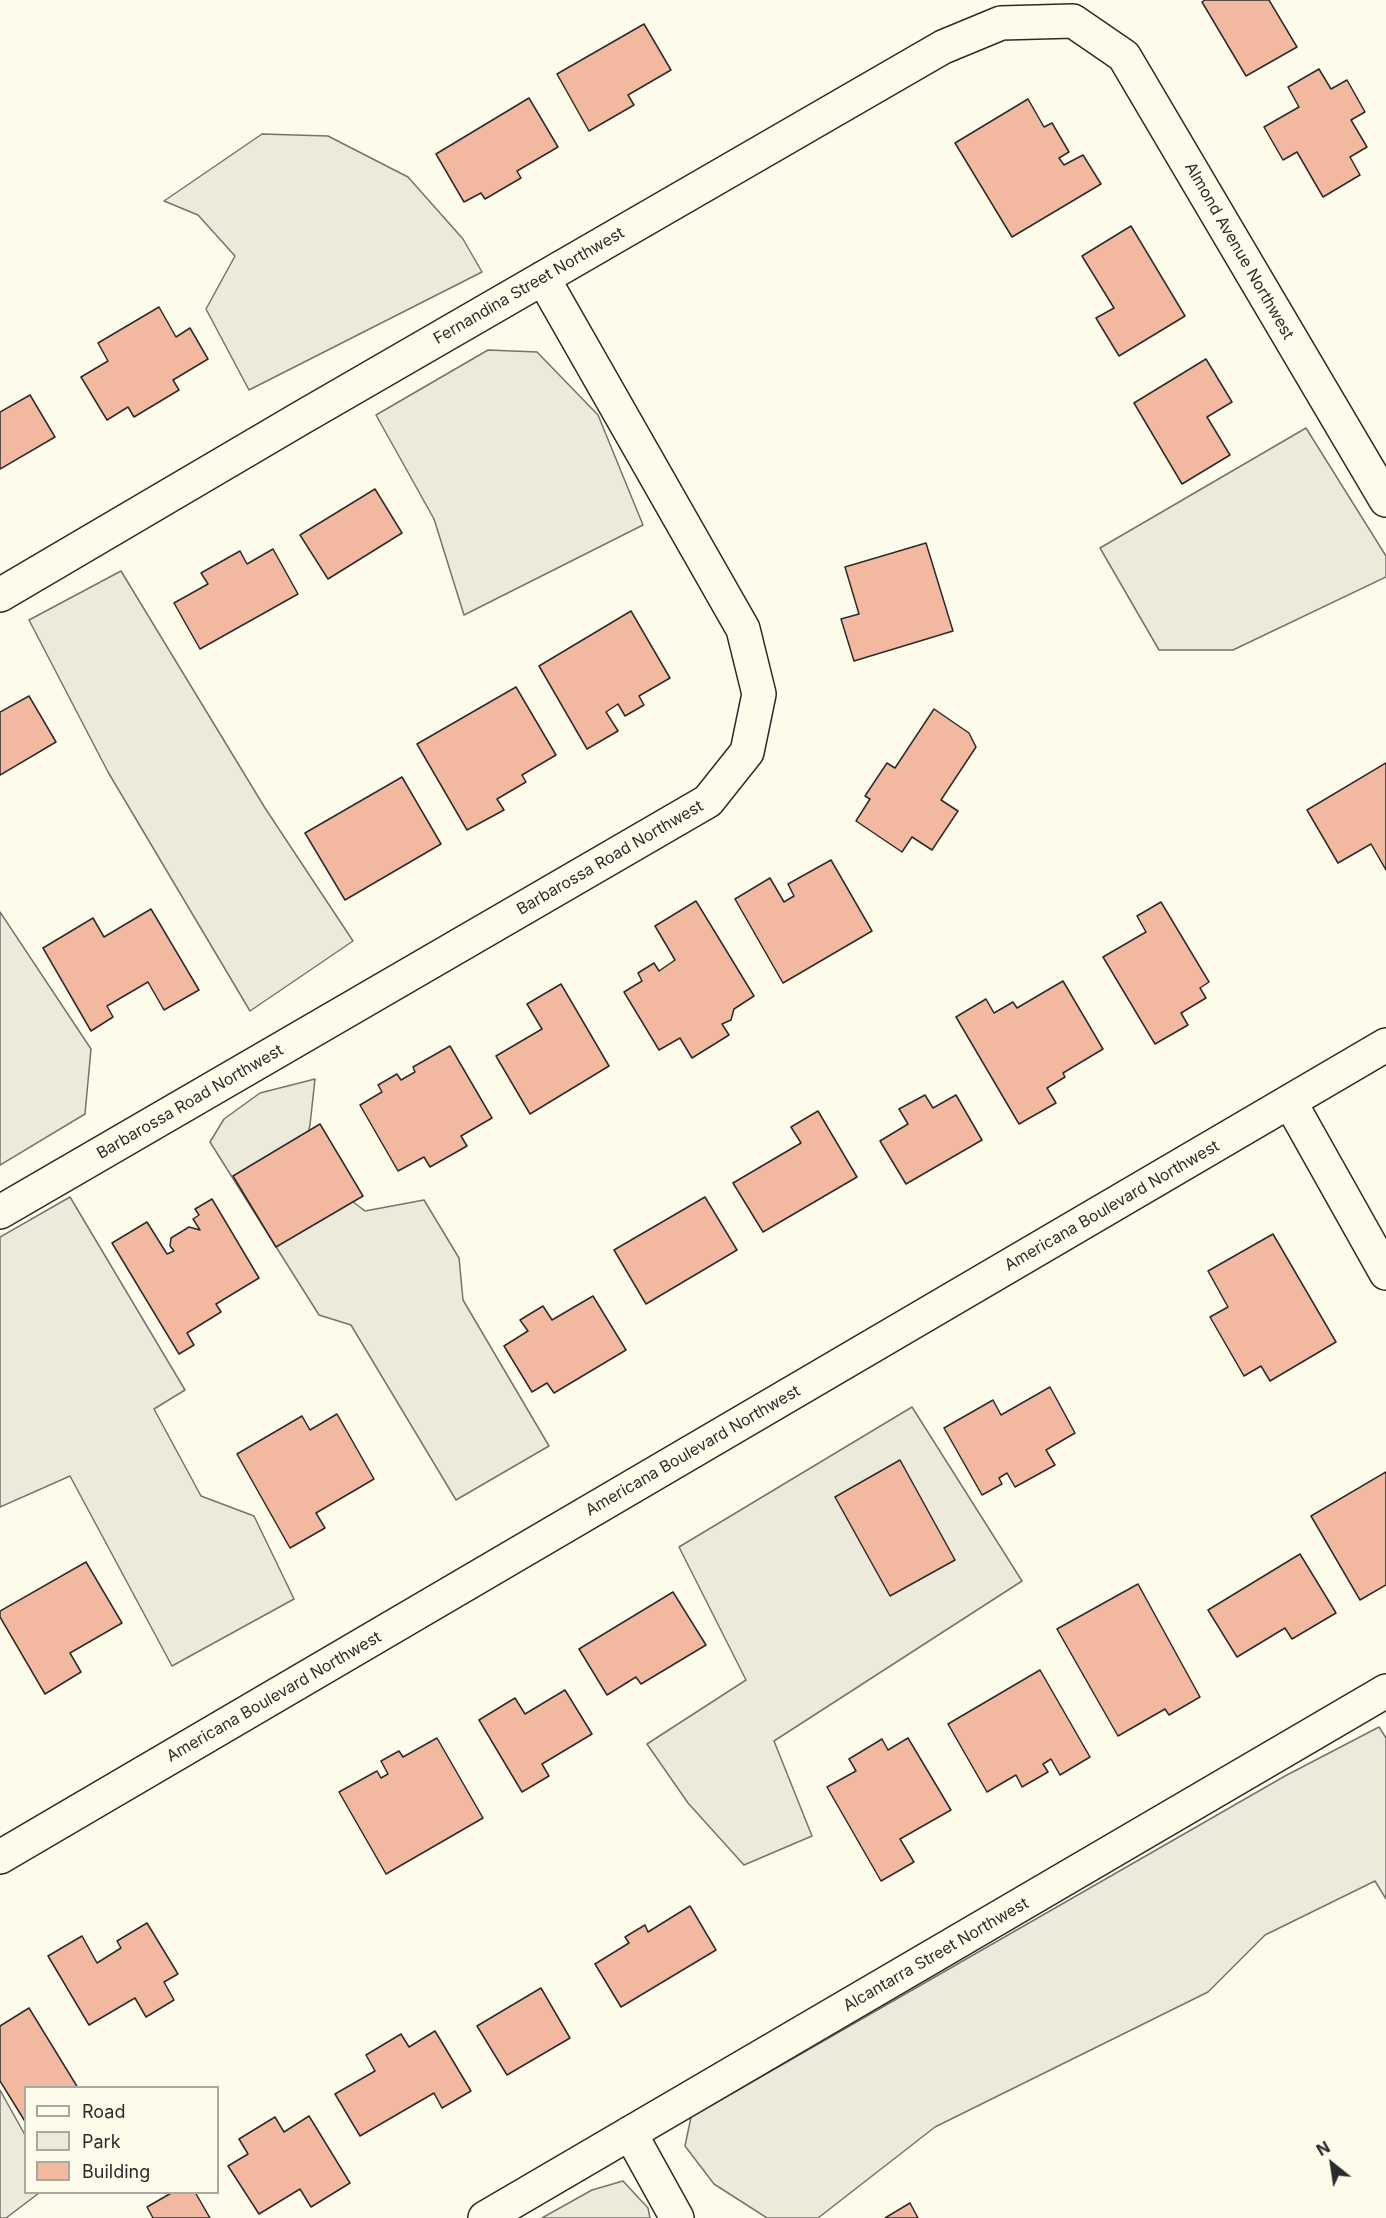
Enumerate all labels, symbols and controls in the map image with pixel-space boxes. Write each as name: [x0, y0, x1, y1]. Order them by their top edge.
street label: Almond Avenue Northwest: [1180, 159, 1298, 343]
street label: Fernandina Street Northwest: [430, 223, 628, 349]
street label: Barbarossa Road Northwest: [513, 797, 707, 919]
street label: Barbarossa Road Northwest: [93, 1041, 287, 1163]
street label: Americana Boulevard Northwest: [1001, 1137, 1223, 1275]
street label: Americana Boulevard Northwest: [582, 1382, 804, 1520]
street label: Americana Boulevard Northwest: [163, 1628, 385, 1766]
street label: Alcantarra Street Northwest: [840, 1894, 1032, 2016]
legend: [24, 2086, 219, 2194]
text: Road: [82, 2101, 125, 2122]
text: Park: [82, 2131, 121, 2152]
north arrow: [1302, 2134, 1362, 2194]
text: N: [1313, 2137, 1333, 2160]
text: Building: [82, 2161, 150, 2182]

